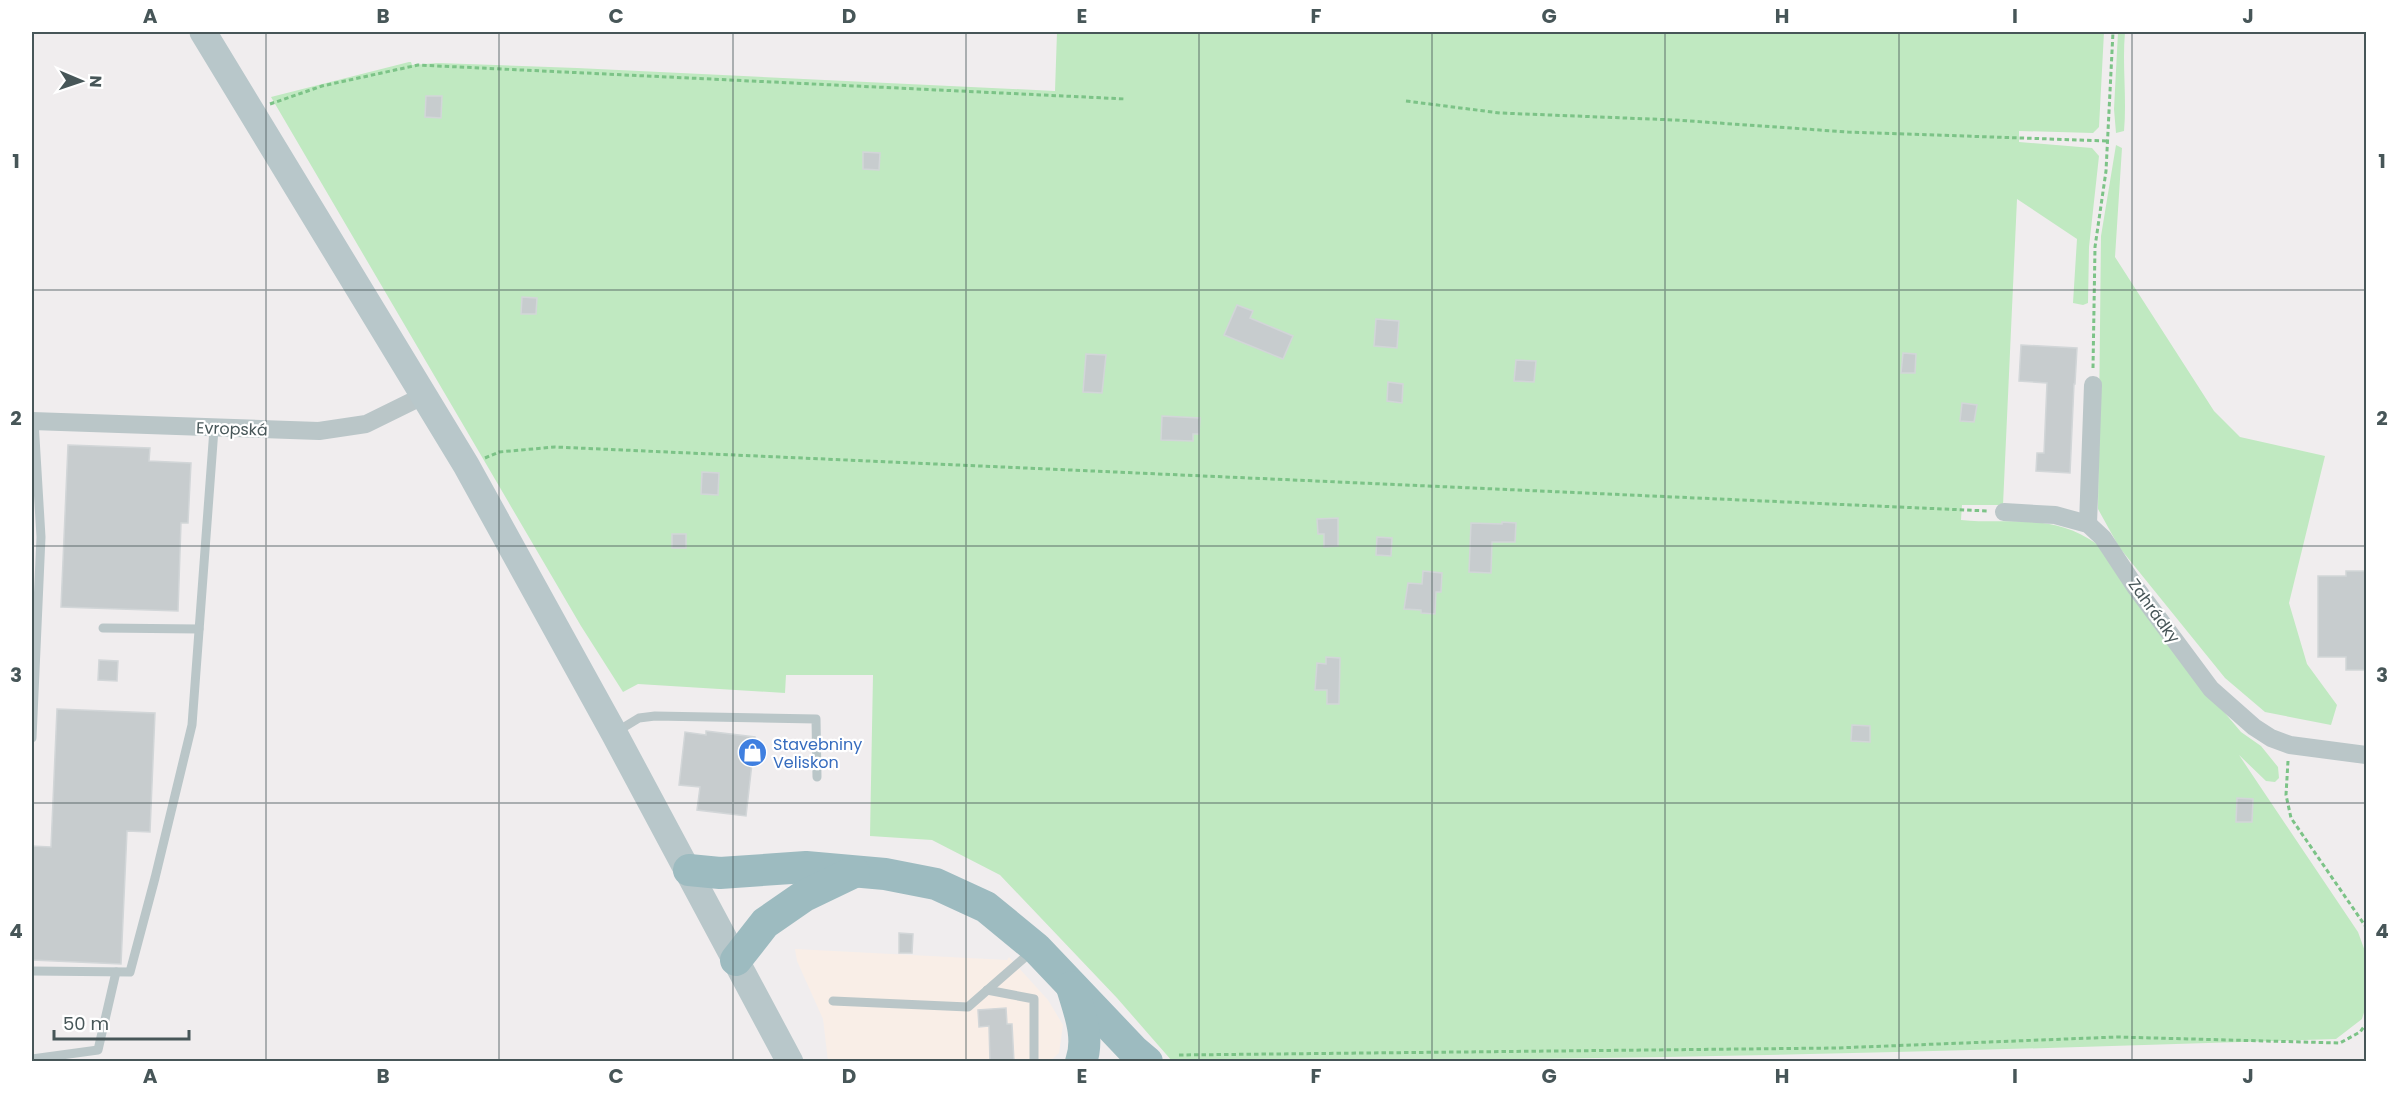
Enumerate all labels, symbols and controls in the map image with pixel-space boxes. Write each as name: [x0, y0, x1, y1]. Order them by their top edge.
text: A: [143, 2, 158, 30]
text: B: [376, 2, 390, 30]
text: C: [608, 2, 624, 30]
text: D: [842, 2, 856, 30]
text: E: [1077, 2, 1087, 30]
text: F: [1311, 2, 1322, 30]
text: G: [1541, 2, 1557, 30]
text: H: [1775, 2, 1789, 30]
text: I: [2012, 2, 2018, 30]
text: J: [2242, 2, 2254, 30]
north arrow: [51, 51, 111, 111]
text: N: [84, 75, 107, 88]
text: 1: [12, 147, 20, 175]
text: 1: [2378, 147, 2386, 175]
text: 2: [10, 404, 22, 432]
text: 2: [2376, 404, 2388, 432]
street label: Evropská: [196, 416, 268, 442]
street label: Zahrádky: [2123, 574, 2185, 648]
text: 3: [10, 661, 22, 689]
text: 3: [2376, 661, 2388, 689]
place label: Stavebniny Veliskon: [773, 733, 862, 774]
shop icon: Stavebniny Veliskon: [736, 737, 768, 769]
text: 4: [9, 917, 23, 945]
text: 4: [2375, 917, 2389, 945]
scale bar: [54, 1003, 189, 1041]
text: 50 m: [63, 1011, 109, 1036]
text: A: [143, 1062, 158, 1090]
text: B: [376, 1062, 390, 1090]
text: C: [608, 1062, 624, 1090]
text: D: [842, 1062, 856, 1090]
text: E: [1077, 1062, 1087, 1090]
text: F: [1311, 1062, 1322, 1090]
text: G: [1541, 1062, 1557, 1090]
text: H: [1775, 1062, 1789, 1090]
text: I: [2012, 1062, 2018, 1090]
text: J: [2242, 1062, 2254, 1090]

